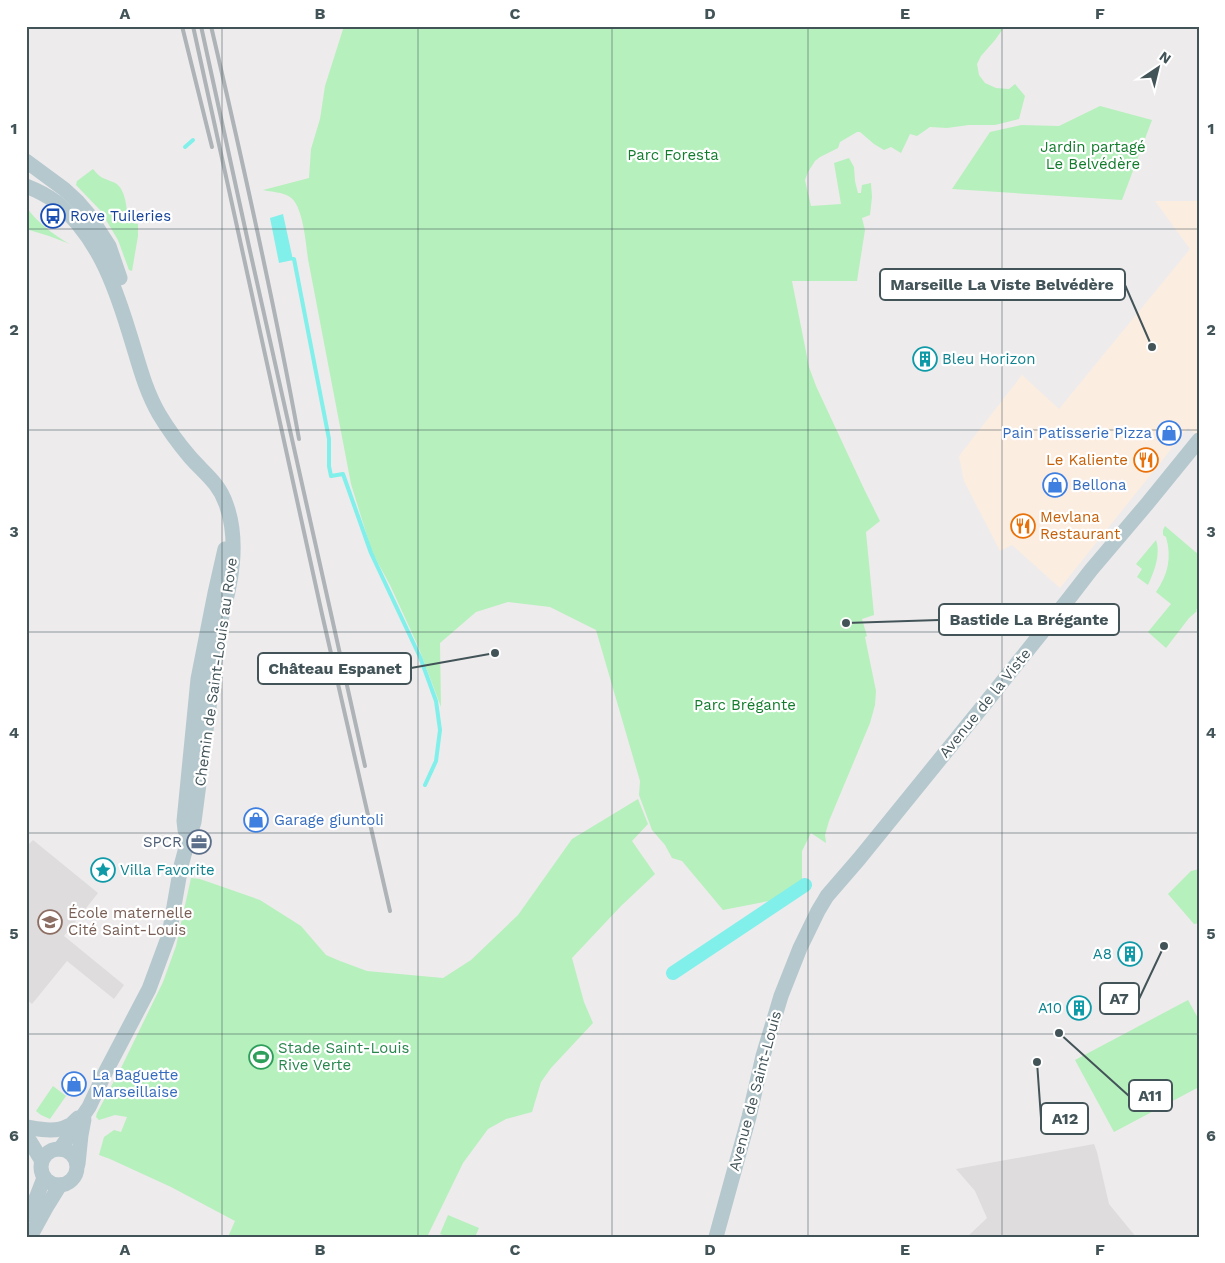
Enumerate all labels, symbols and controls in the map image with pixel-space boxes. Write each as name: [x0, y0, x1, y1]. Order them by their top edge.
text: A: [120, 4, 131, 23]
text: B: [315, 4, 326, 23]
text: C: [510, 4, 521, 23]
text: D: [704, 4, 716, 23]
text: E: [900, 4, 910, 23]
text: F: [1095, 4, 1105, 23]
north arrow: [1132, 42, 1182, 92]
text: N: [1157, 48, 1174, 67]
text: 1: [11, 119, 17, 138]
text: 1: [1208, 119, 1214, 138]
park label: Jardin partagé Le Belvédère: [1040, 138, 1146, 173]
park label: Parc Foresta: [627, 146, 719, 164]
bus stop icon: Rove Tuileries: [40, 203, 66, 229]
place label: Rove Tuileries: [70, 207, 171, 225]
callout: Marseille La Viste Belvédère: [880, 269, 1125, 300]
text: Marseille La Viste Belvédère: [890, 275, 1114, 294]
text: 2: [9, 320, 19, 339]
text: 2: [1206, 320, 1216, 339]
building icon: Bleu Horizon: [912, 346, 938, 372]
place label: Bleu Horizon: [942, 350, 1036, 368]
shop icon: Pain Patisserie Pizza: [1156, 420, 1182, 446]
place label: Pain Patisserie Pizza: [1002, 424, 1152, 442]
restaurant icon: Le Kaliente: [1133, 447, 1159, 473]
place label: Le Kaliente: [1046, 451, 1128, 469]
shop icon: Bellona: [1042, 472, 1068, 498]
place label: Bellona: [1072, 476, 1127, 494]
place label: Mevlana Restaurant: [1040, 508, 1121, 543]
restaurant icon: Mevlana Restaurant: [1010, 513, 1036, 539]
text: 3: [9, 522, 19, 541]
text: 3: [1206, 522, 1216, 541]
street label: Chemin de Saint-Louis au Rove: [191, 556, 241, 788]
callout: Bastide La Brégante: [939, 604, 1119, 635]
text: Bastide La Brégante: [950, 610, 1108, 629]
street label: Avenue de la Viste: [935, 645, 1035, 761]
callout: Château Espanet: [258, 653, 411, 684]
text: Château Espanet: [268, 659, 402, 678]
park label: Parc Brégante: [694, 696, 796, 714]
text: 4: [9, 723, 19, 742]
text: 4: [1206, 723, 1216, 742]
shop icon: Garage giuntoli: [243, 807, 269, 833]
place label: Garage giuntoli: [274, 811, 384, 829]
office icon: SPCR: [186, 829, 212, 855]
place label: SPCR: [143, 833, 182, 851]
place icon: Villa Favorite: [90, 857, 116, 883]
place label: Villa Favorite: [120, 861, 215, 879]
place label: École maternelle Cité Saint-Louis: [68, 904, 192, 939]
school or university icon: École maternelle Cité Saint-Louis: [37, 909, 63, 935]
text: 5: [9, 924, 19, 943]
text: 5: [1206, 924, 1216, 943]
building icon: A8: [1117, 941, 1143, 967]
place label: A8: [1093, 945, 1112, 963]
callout: A7: [1100, 983, 1139, 1014]
text: A7: [1109, 989, 1129, 1008]
building icon: A10: [1066, 995, 1092, 1021]
place label: A10: [1038, 999, 1062, 1017]
street label: Avenue de Saint-Louis: [725, 1009, 785, 1173]
place label: Stade Saint-Louis Rive Verte: [278, 1039, 409, 1074]
sports icon: Stade Saint-Louis Rive Verte: [248, 1044, 274, 1070]
place label: La Baguette Marseillaise: [92, 1066, 178, 1101]
shop icon: La Baguette Marseillaise: [61, 1071, 87, 1097]
callout: A11: [1129, 1080, 1172, 1111]
text: A11: [1138, 1086, 1162, 1105]
callout: A12: [1041, 1103, 1088, 1134]
text: A12: [1052, 1109, 1078, 1128]
text: 6: [9, 1126, 19, 1145]
text: 6: [1206, 1126, 1216, 1145]
text: A: [120, 1240, 131, 1259]
text: B: [315, 1240, 326, 1259]
text: C: [510, 1240, 521, 1259]
text: D: [704, 1240, 716, 1259]
text: E: [900, 1240, 910, 1259]
text: F: [1095, 1240, 1105, 1259]

